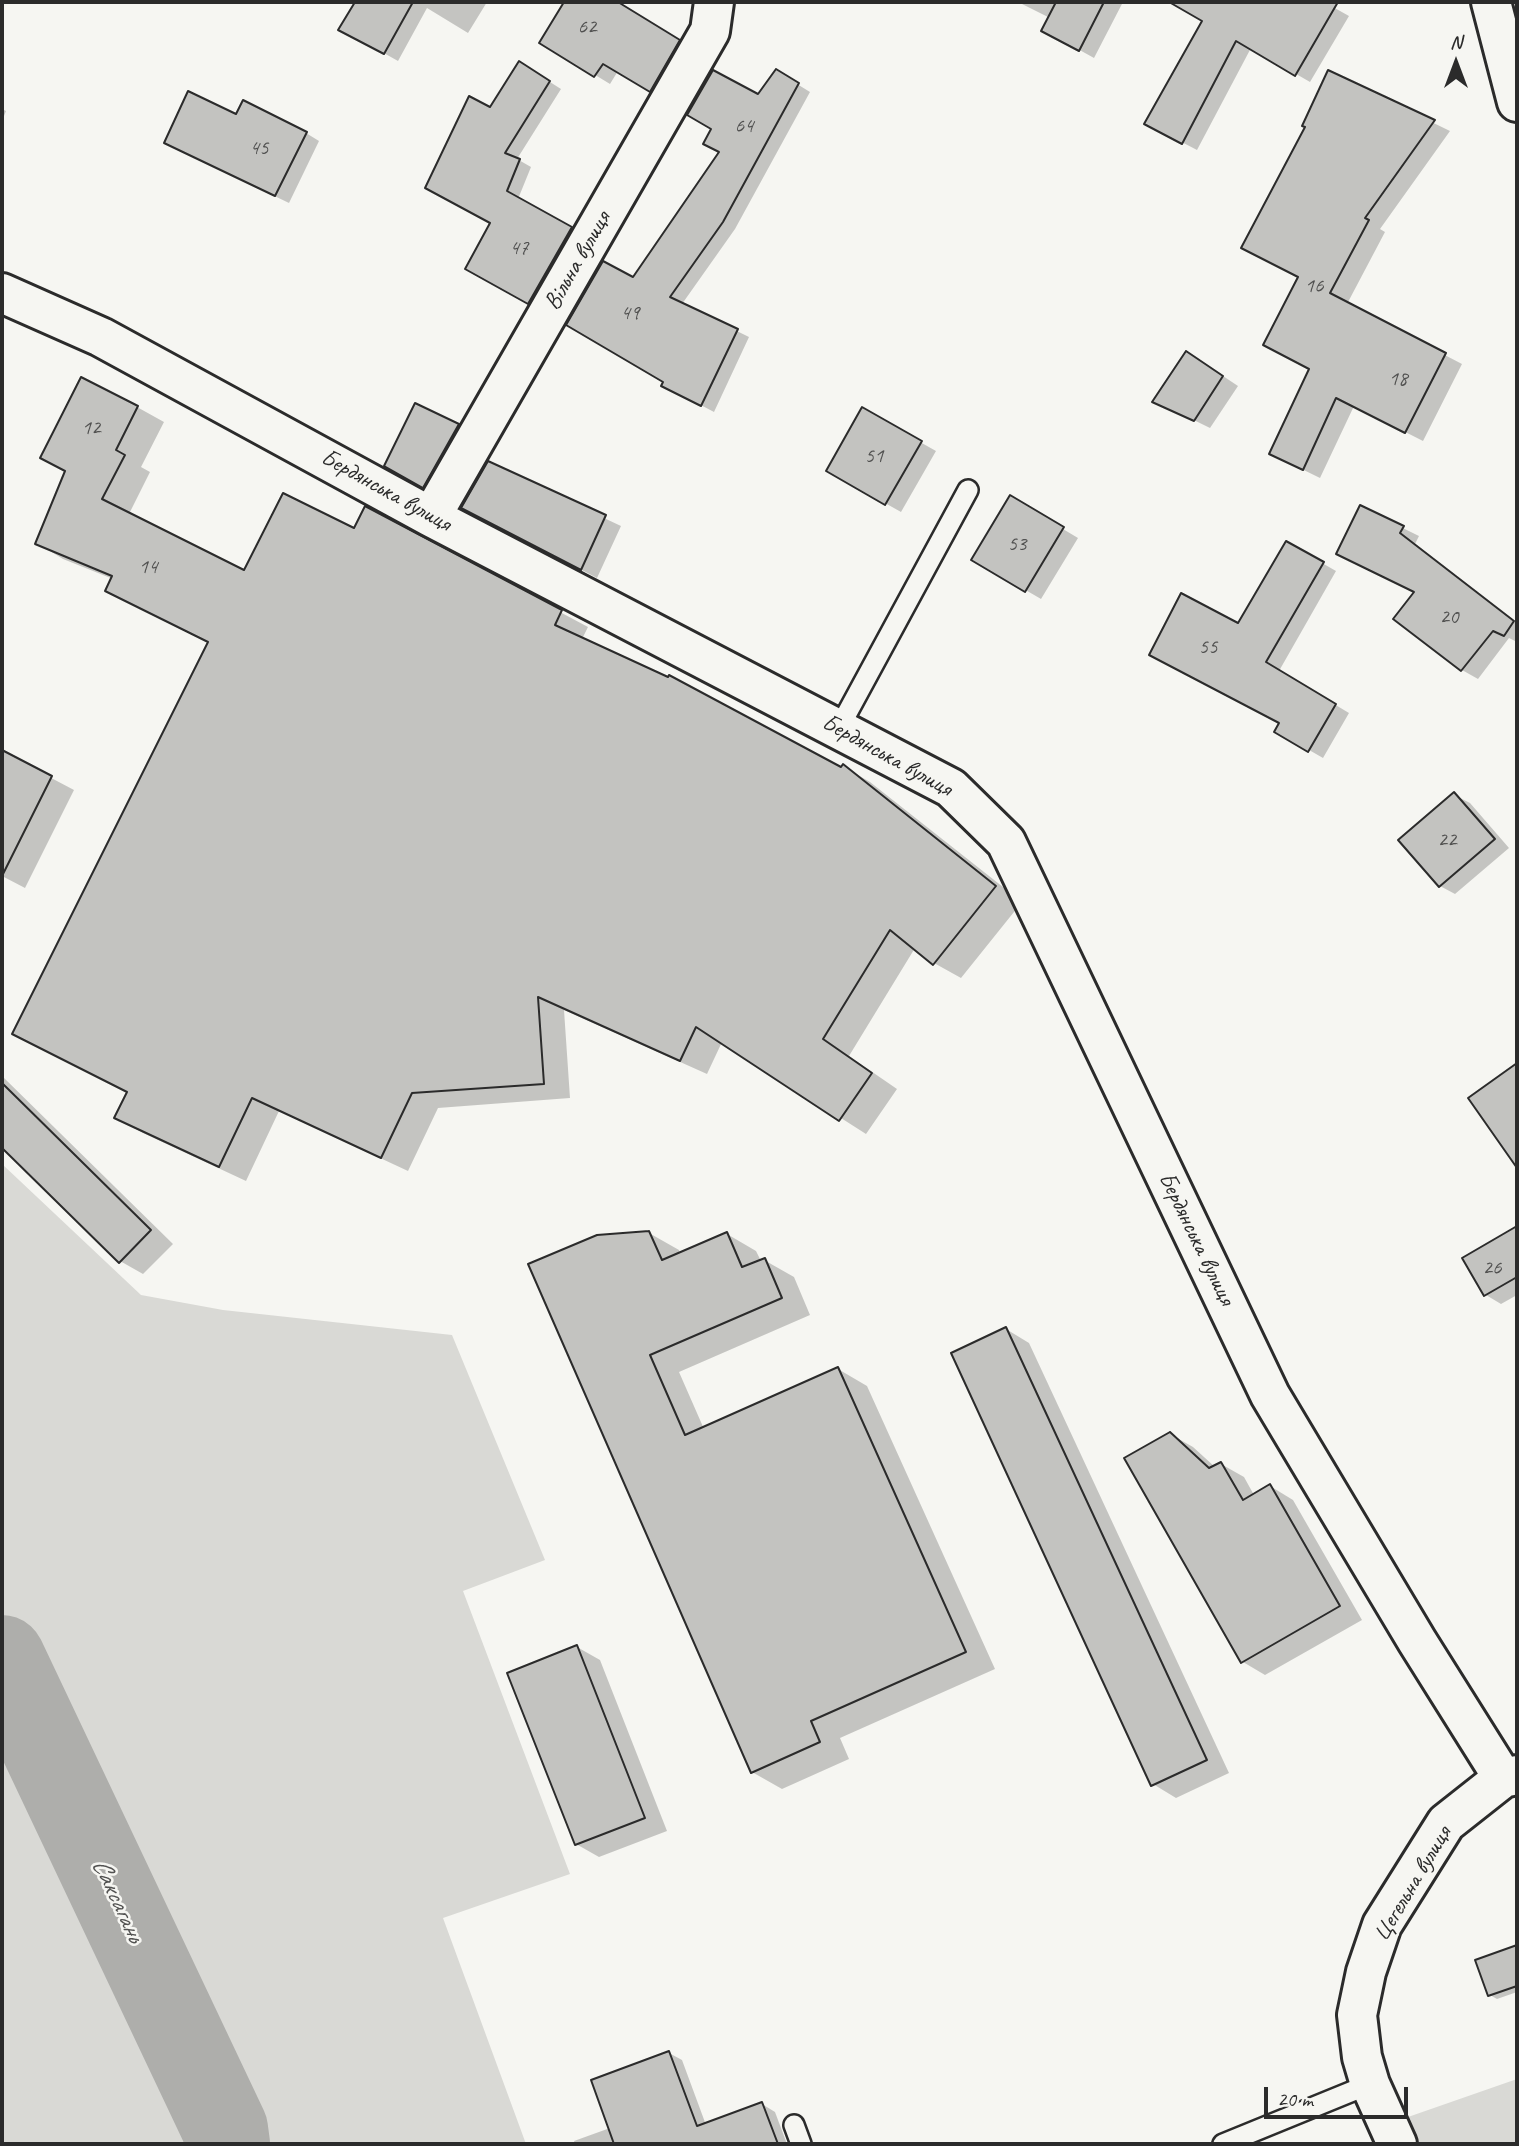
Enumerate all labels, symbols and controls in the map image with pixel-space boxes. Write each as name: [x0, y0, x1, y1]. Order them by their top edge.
house number: 62: [578, 14, 596, 40]
north arrow: [1421, 28, 1491, 98]
text: N: [1450, 30, 1462, 54]
house number: 64: [735, 113, 753, 139]
house number: 45: [250, 135, 268, 161]
street label: Вільна вулиця: [538, 207, 618, 315]
house number: 47: [510, 235, 528, 261]
house number: 16: [1305, 273, 1323, 299]
house number: 49: [621, 300, 639, 326]
house number: 18: [1389, 366, 1407, 392]
house number: 12: [82, 415, 100, 441]
street label: Бердянська вулиця: [316, 443, 456, 539]
house number: 51: [865, 443, 883, 469]
house number: 53: [1008, 531, 1026, 557]
house number: 14: [139, 554, 157, 580]
house number: 20: [1440, 604, 1458, 630]
house number: 55: [1199, 634, 1217, 660]
street label: Бердянська вулиця: [817, 708, 957, 804]
house number: 22: [1438, 827, 1456, 853]
street label: Бердянська вулиця: [1151, 1168, 1241, 1310]
house number: 26: [1483, 1255, 1501, 1281]
street label: Цегельна вулиця: [1367, 1821, 1459, 1947]
water label: Саксагань: [84, 1853, 150, 1947]
scale bar: [1267, 2072, 1410, 2116]
text: 20 m: [1277, 2086, 1313, 2112]

